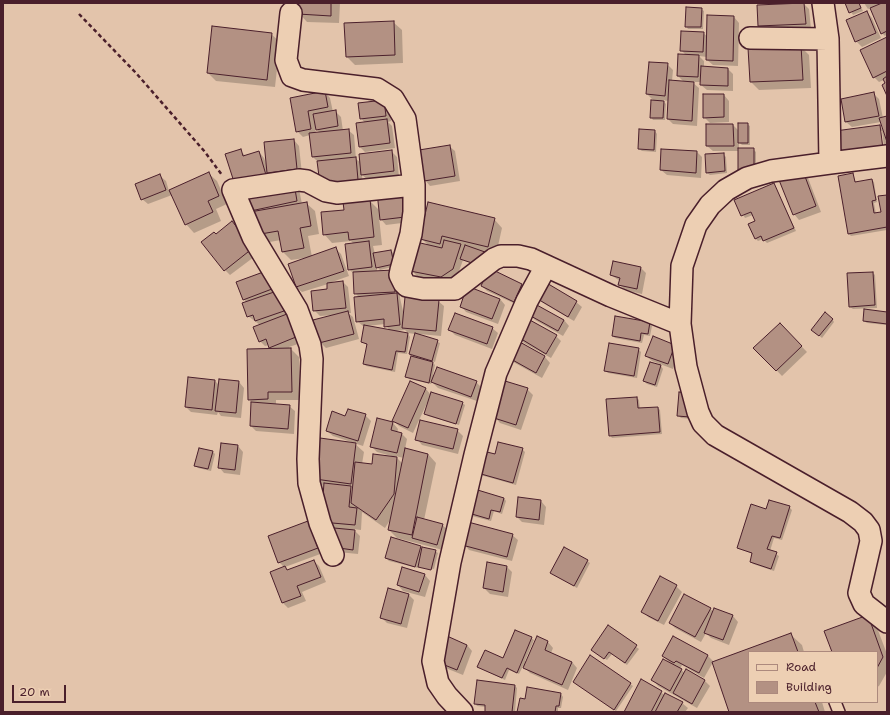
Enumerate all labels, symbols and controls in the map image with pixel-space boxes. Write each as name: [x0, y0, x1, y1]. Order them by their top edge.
legend: [748, 651, 878, 703]
text: Road: [786, 659, 816, 675]
scale bar: [14, 677, 68, 703]
text: Building: [786, 679, 832, 695]
text: 20 m: [19, 684, 50, 700]

